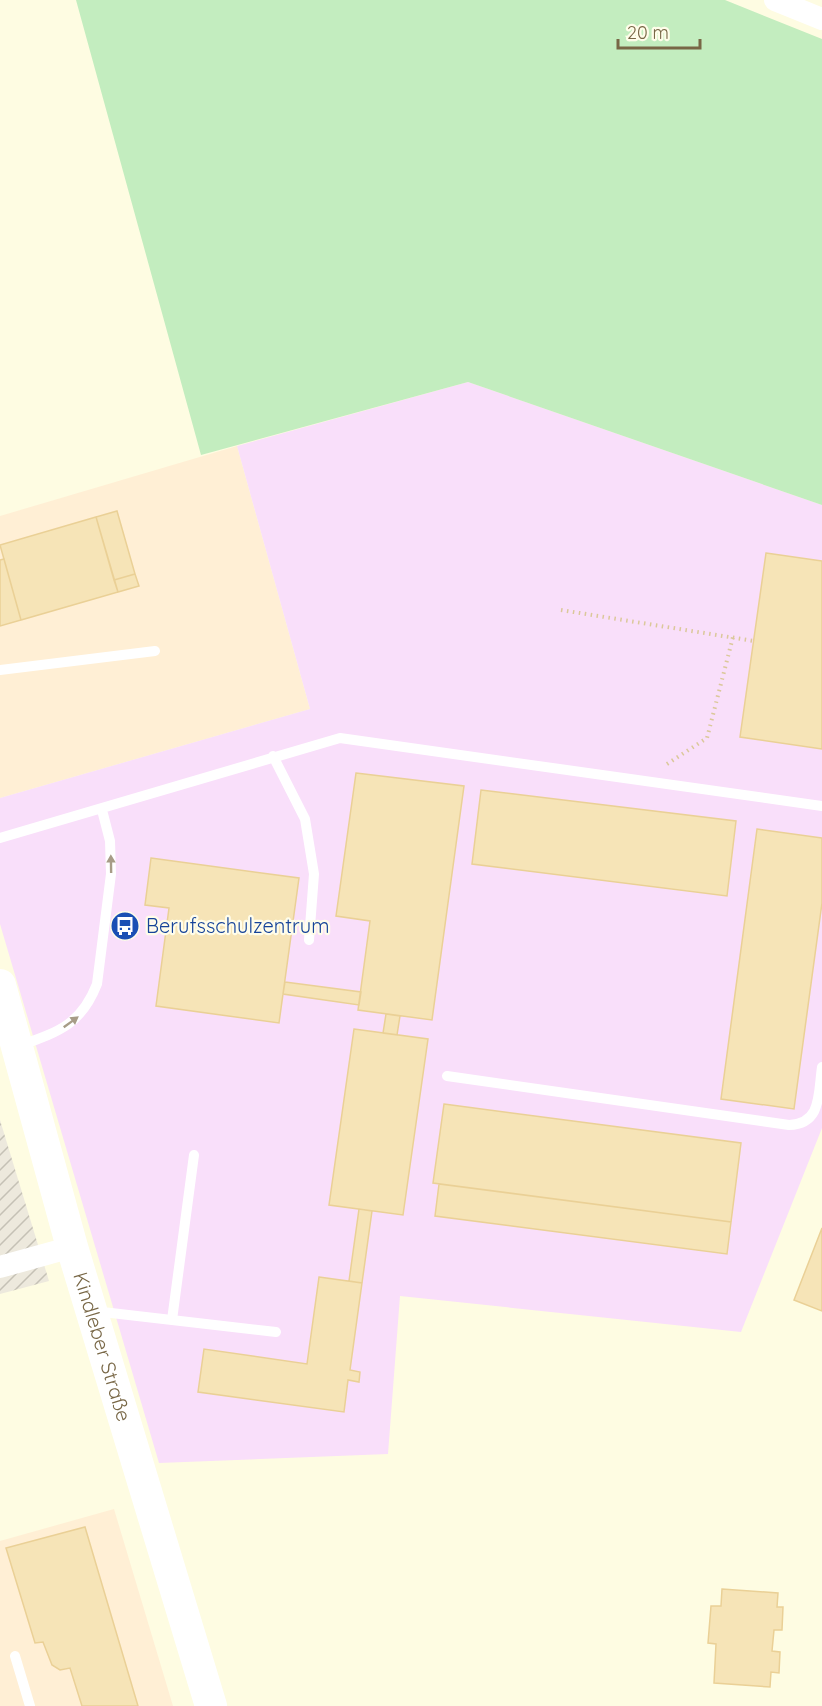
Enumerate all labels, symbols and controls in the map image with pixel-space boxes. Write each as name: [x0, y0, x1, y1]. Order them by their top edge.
scale bar: [618, 12, 700, 50]
text: 20 m: [627, 21, 669, 44]
one-way arrow: [106, 855, 116, 874]
bus stop icon: Berufsschulzentrum: [109, 910, 141, 942]
place label: Berufsschulzentrum: [146, 913, 329, 938]
one-way arrow: [63, 1016, 79, 1028]
street label: Kindleber Straße: [68, 1269, 137, 1424]

